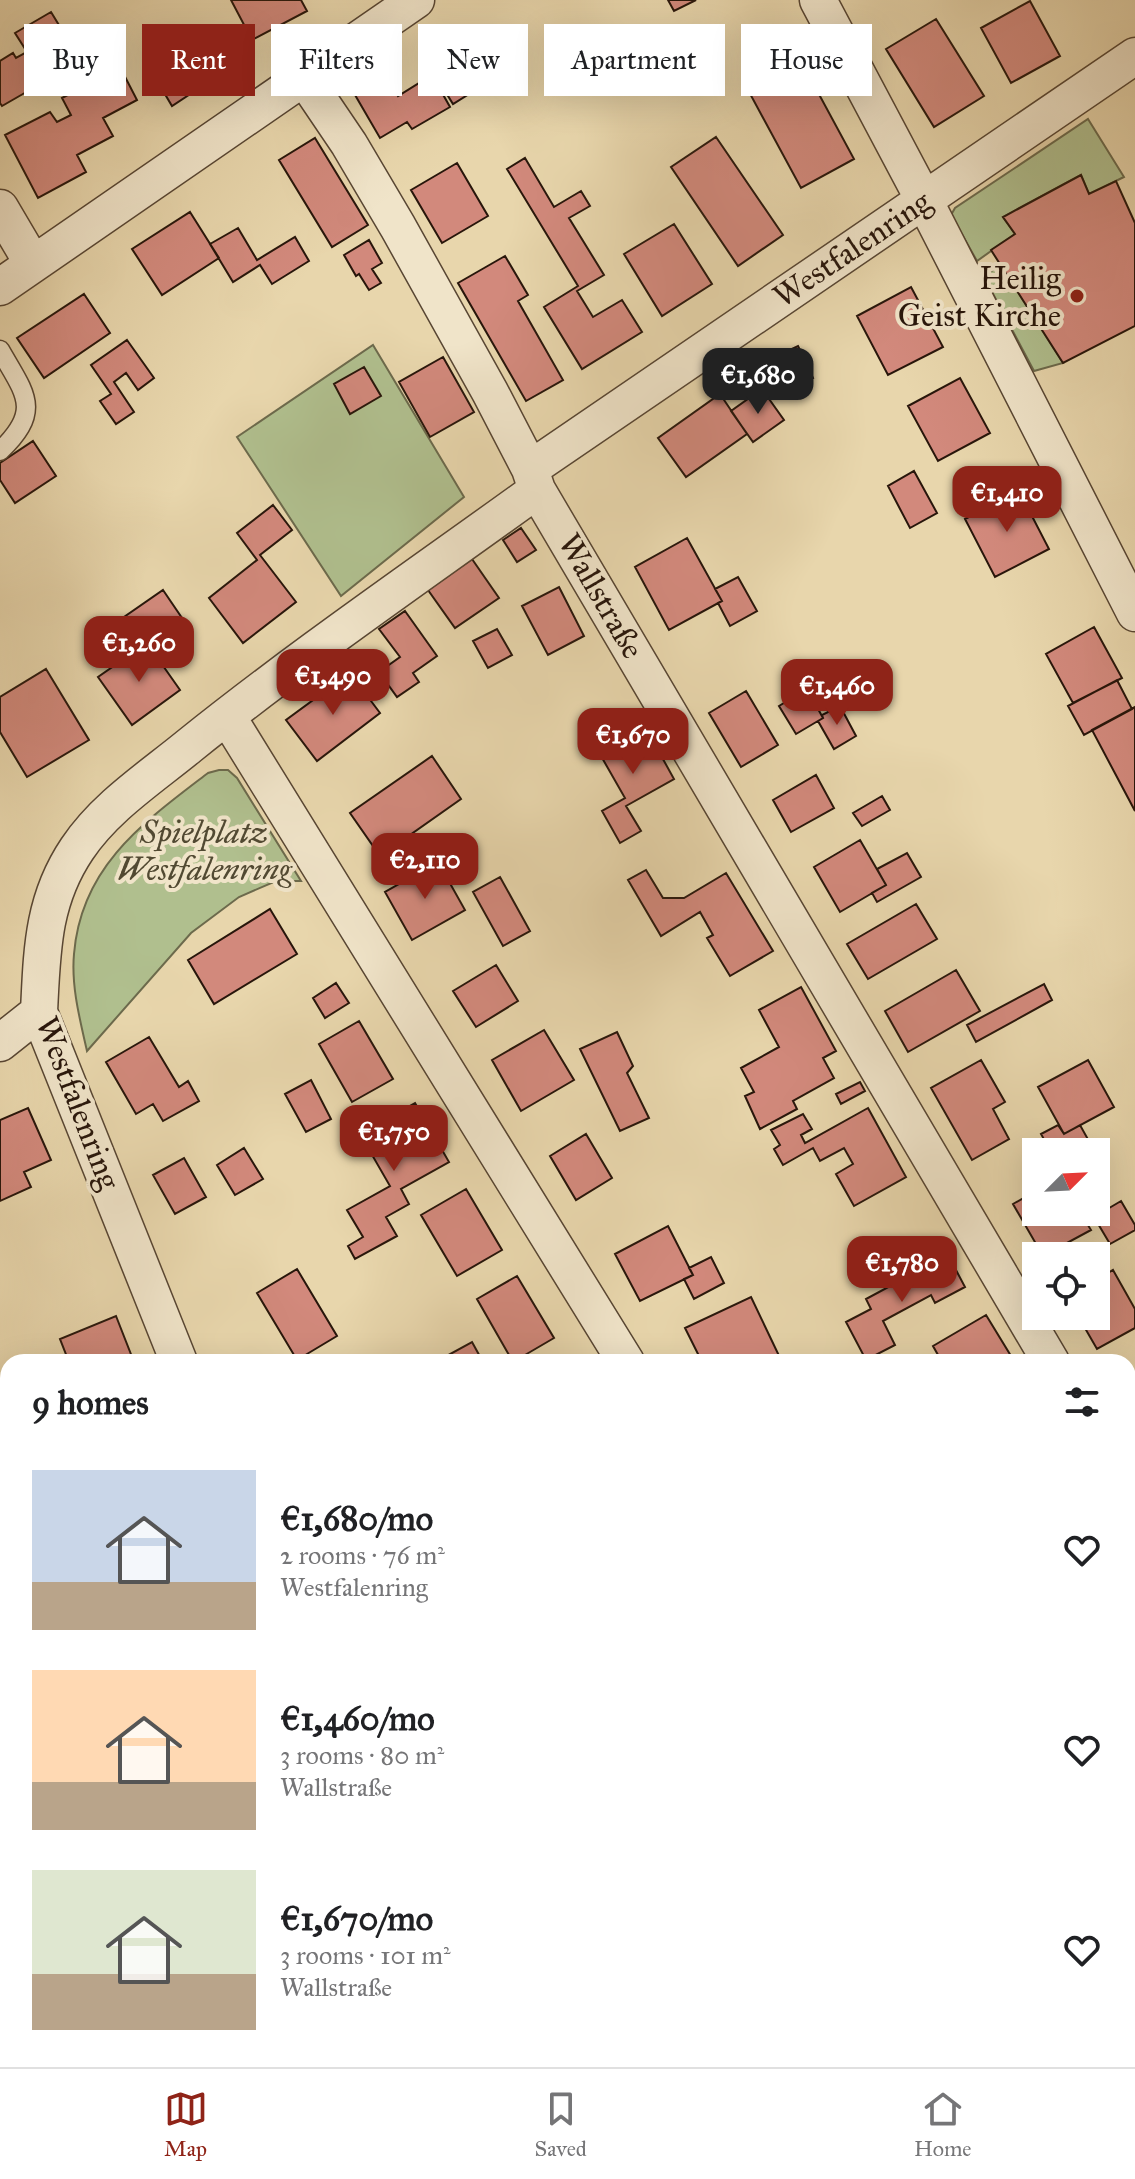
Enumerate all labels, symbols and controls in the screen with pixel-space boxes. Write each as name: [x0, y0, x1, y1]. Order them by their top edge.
chip: Buy: [24, 24, 126, 96]
chip: Rent: [142, 24, 255, 96]
chip: Filters: [271, 24, 402, 96]
chip: New: [418, 24, 528, 96]
chip: Apartment: [544, 24, 725, 96]
chip: House: [741, 24, 872, 96]
street label: Westfalenring: [766, 181, 939, 316]
place label: Heilig Geist Kirche: [898, 259, 1062, 335]
marker: Heilig Geist Kirche: [1068, 287, 1086, 305]
pin: €1,680: [693, 348, 823, 416]
text: €1,680: [720, 358, 796, 390]
pin: €1,410: [942, 466, 1072, 534]
text: €1,410: [970, 476, 1044, 508]
street label: Wallstraße: [550, 526, 652, 666]
pin: €1,260: [74, 616, 204, 684]
text: €1,260: [102, 626, 176, 658]
pin: €1,490: [268, 649, 398, 717]
text: €1,490: [295, 659, 371, 691]
pin: €1,460: [772, 659, 902, 727]
text: €1,460: [799, 669, 875, 701]
pin: €1,670: [568, 708, 698, 776]
text: €1,670: [595, 718, 671, 750]
park label: Spielplatz Westfalenring: [117, 813, 293, 889]
pin: €2,110: [360, 833, 490, 901]
text: €2,110: [389, 843, 461, 875]
street label: Westfalenring: [27, 1011, 129, 1196]
pin: €1,750: [329, 1105, 459, 1173]
text: €1,750: [358, 1115, 430, 1147]
north arrow: [1022, 1138, 1110, 1226]
map controls: [1022, 1138, 1110, 1330]
pin: €1,780: [837, 1236, 967, 1304]
button: locate: [1022, 1242, 1110, 1330]
text: €1,780: [865, 1246, 939, 1278]
icon: filters: [1060, 1380, 1104, 1424]
text: 9 homes: [32, 1382, 149, 1423]
text: €1,680/mo: [280, 1498, 433, 1539]
icon: home: [96, 1502, 192, 1598]
icon: heart: [1060, 1528, 1104, 1572]
text: 2 rooms · 76 m²: [280, 1539, 445, 1571]
text: Westfalenring: [280, 1571, 428, 1603]
text: €1,460/mo: [280, 1698, 435, 1739]
icon: home: [96, 1702, 192, 1798]
icon: heart: [1060, 1728, 1104, 1772]
text: 3 rooms · 80 m²: [280, 1739, 444, 1771]
text: Wallstraße: [280, 1771, 392, 1803]
text: €1,670/mo: [280, 1898, 433, 1939]
icon: home: [96, 1902, 192, 1998]
icon: heart: [1060, 1928, 1104, 1972]
text: 3 rooms · 101 m²: [280, 1939, 451, 1971]
text: Wallstraße: [280, 1971, 392, 2003]
tab: Map: [164, 2087, 208, 2162]
tab: Saved: [535, 2087, 587, 2162]
tab: Home: [914, 2087, 971, 2162]

